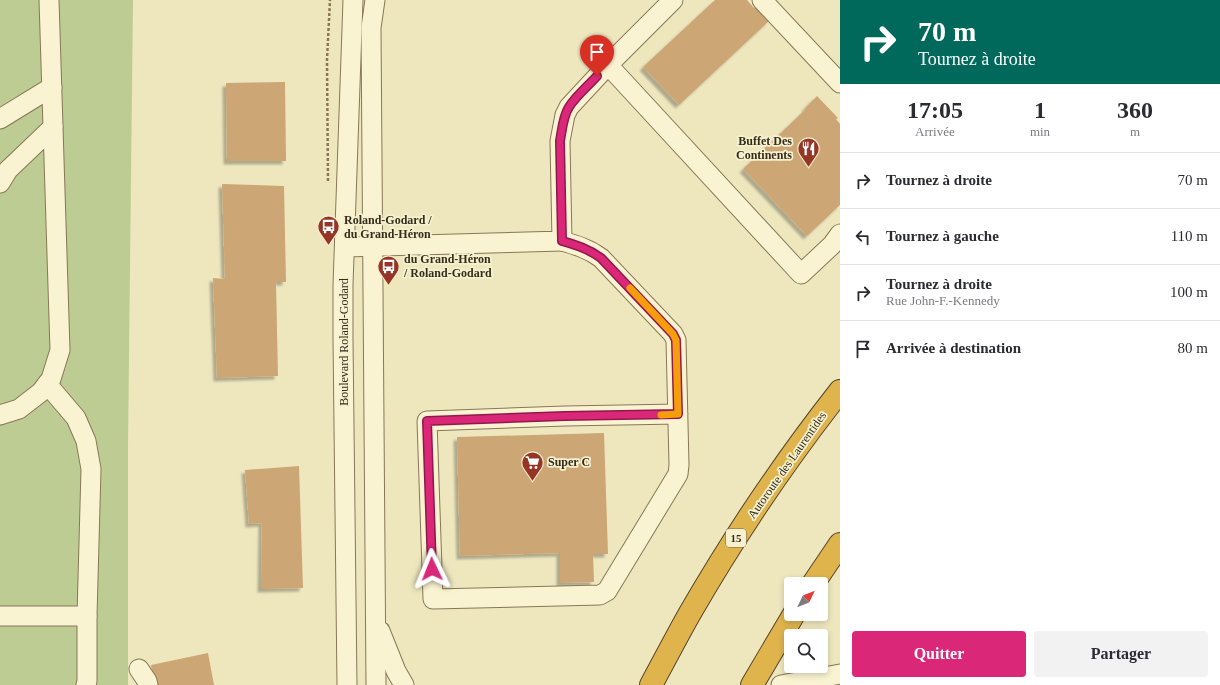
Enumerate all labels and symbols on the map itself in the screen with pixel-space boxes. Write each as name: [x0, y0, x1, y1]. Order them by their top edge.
pin: [580, 35, 614, 76]
place label: Buffet Des Continents: [736, 134, 792, 162]
restaurant icon: Buffet Des Continents: [795, 135, 821, 168]
place label: Roland-Godard / du Grand-Héron: [344, 213, 432, 241]
bus stop icon: Roland-Godard / du Grand-Héron: [316, 214, 342, 247]
place label: du Grand-Héron / Roland-Godard: [403, 252, 492, 280]
bus stop icon: du Grand-Héron / Roland-Godard: [376, 253, 402, 286]
street label: Boulevard Roland-Godard: [337, 278, 351, 406]
street label: Autoroute des Laurentides: [745, 409, 829, 521]
supermarket icon: Super C: [520, 449, 546, 482]
place label: Super C: [548, 455, 590, 469]
road number: 15: [726, 529, 746, 547]
position arrow: [411, 548, 453, 590]
north arrow: [784, 577, 828, 621]

